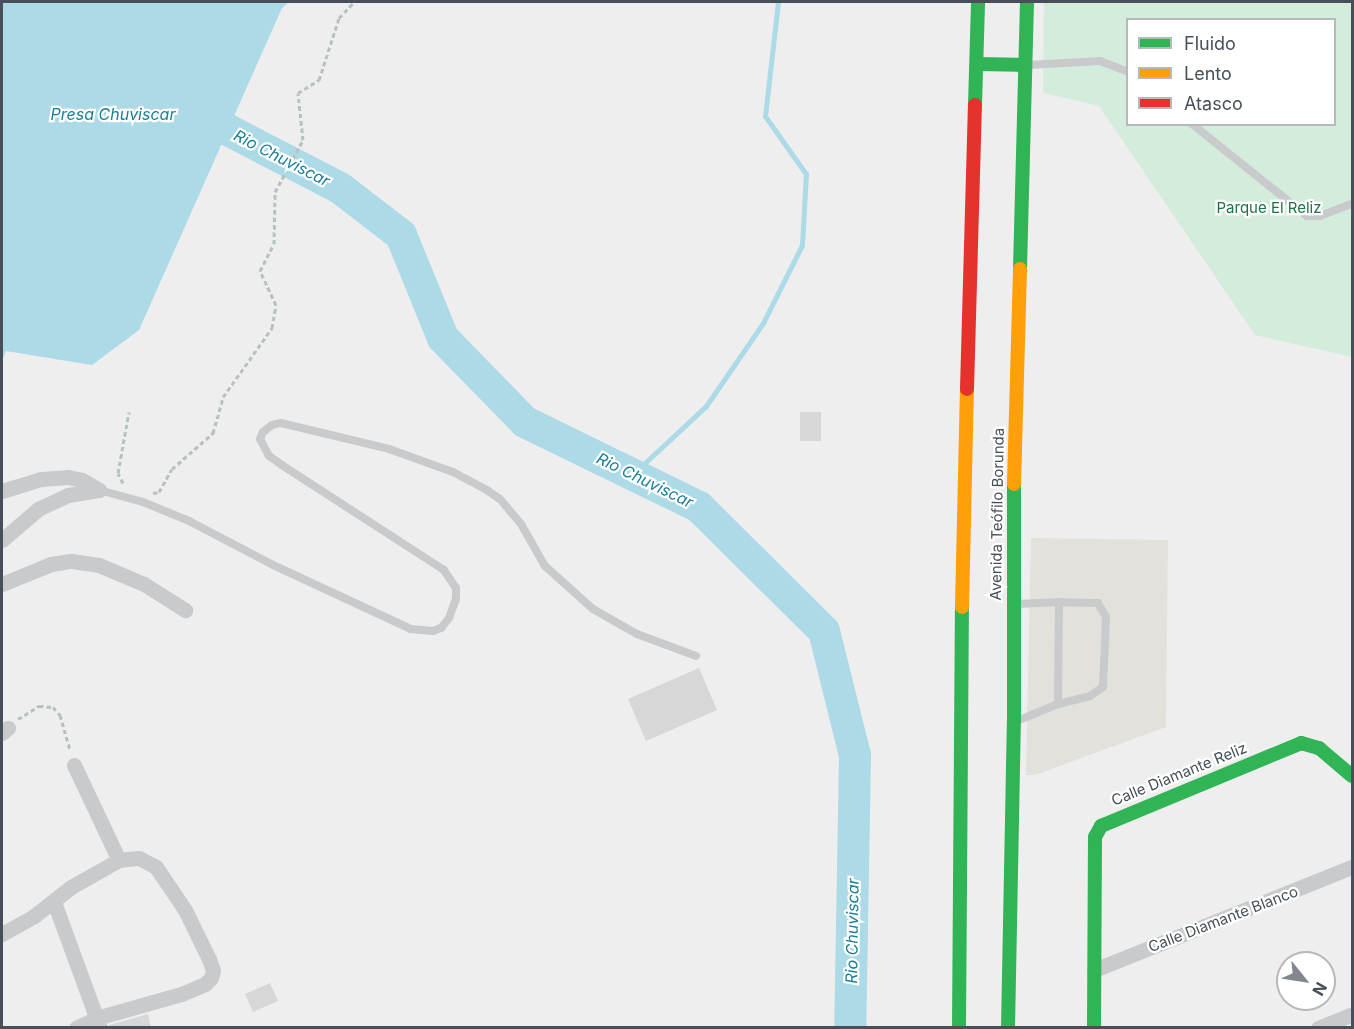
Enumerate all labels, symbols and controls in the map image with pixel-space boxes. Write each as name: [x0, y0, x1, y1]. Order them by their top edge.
legend: [1126, 18, 1336, 126]
text: Fluido: [1184, 33, 1236, 54]
text: Lento: [1184, 63, 1232, 84]
text: Atasco: [1184, 93, 1243, 114]
water label: Presa Chuviscar: [51, 104, 175, 124]
water label: Rio Chuviscar: [231, 126, 333, 190]
park label: Parque El Reliz: [1216, 199, 1322, 217]
street label: Avenida Teófilo Borunda: [986, 428, 1008, 600]
water label: Rio Chuviscar: [594, 448, 696, 512]
street label: Calle Diamante Reliz: [1109, 739, 1249, 809]
water label: Rio Chuviscar: [841, 878, 863, 984]
street label: Calle Diamante Blanco: [1146, 882, 1300, 956]
north arrow: [1276, 951, 1336, 1011]
text: N: [1308, 979, 1332, 999]

